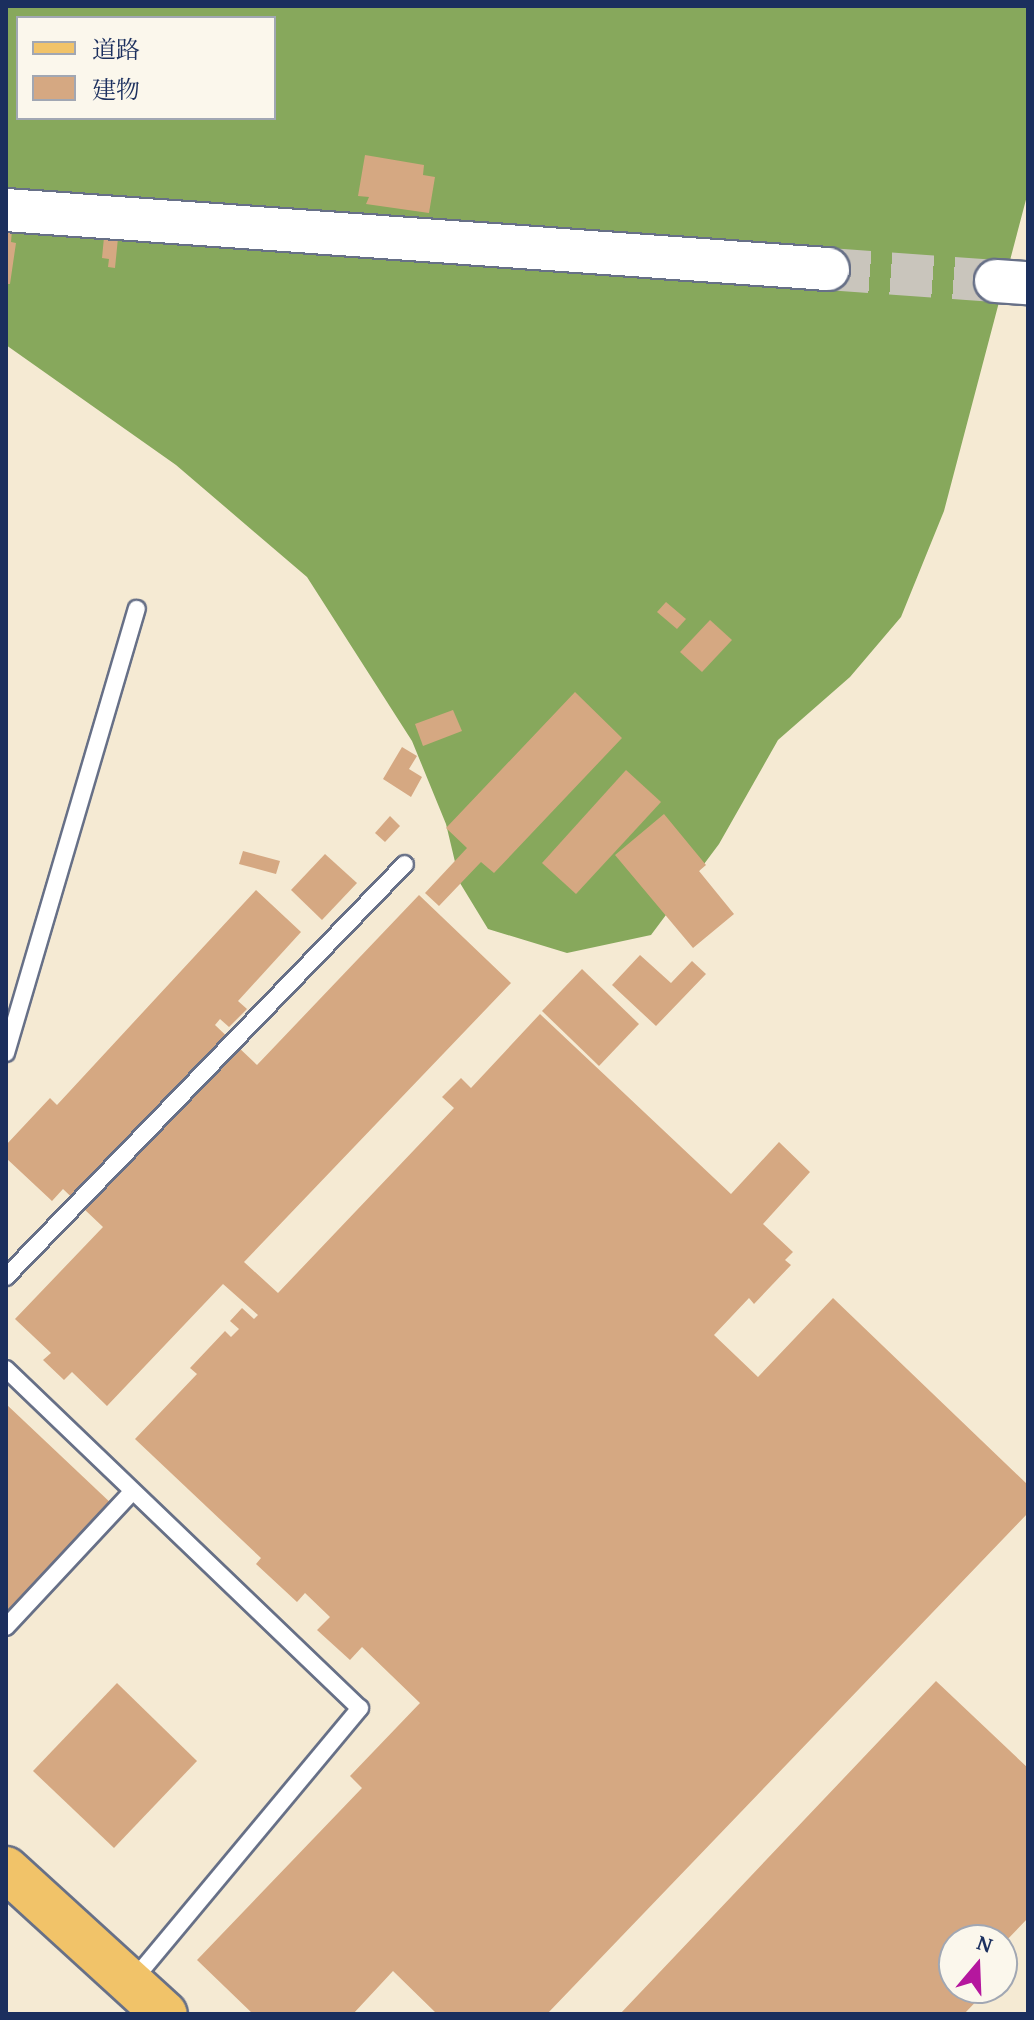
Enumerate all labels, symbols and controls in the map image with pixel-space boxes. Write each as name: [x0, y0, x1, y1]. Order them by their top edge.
legend: [16, 16, 276, 120]
text: 道路: [92, 32, 140, 67]
text: 建物: [92, 72, 140, 107]
north arrow: [938, 1924, 1018, 2004]
text: N: [973, 1926, 997, 1961]

